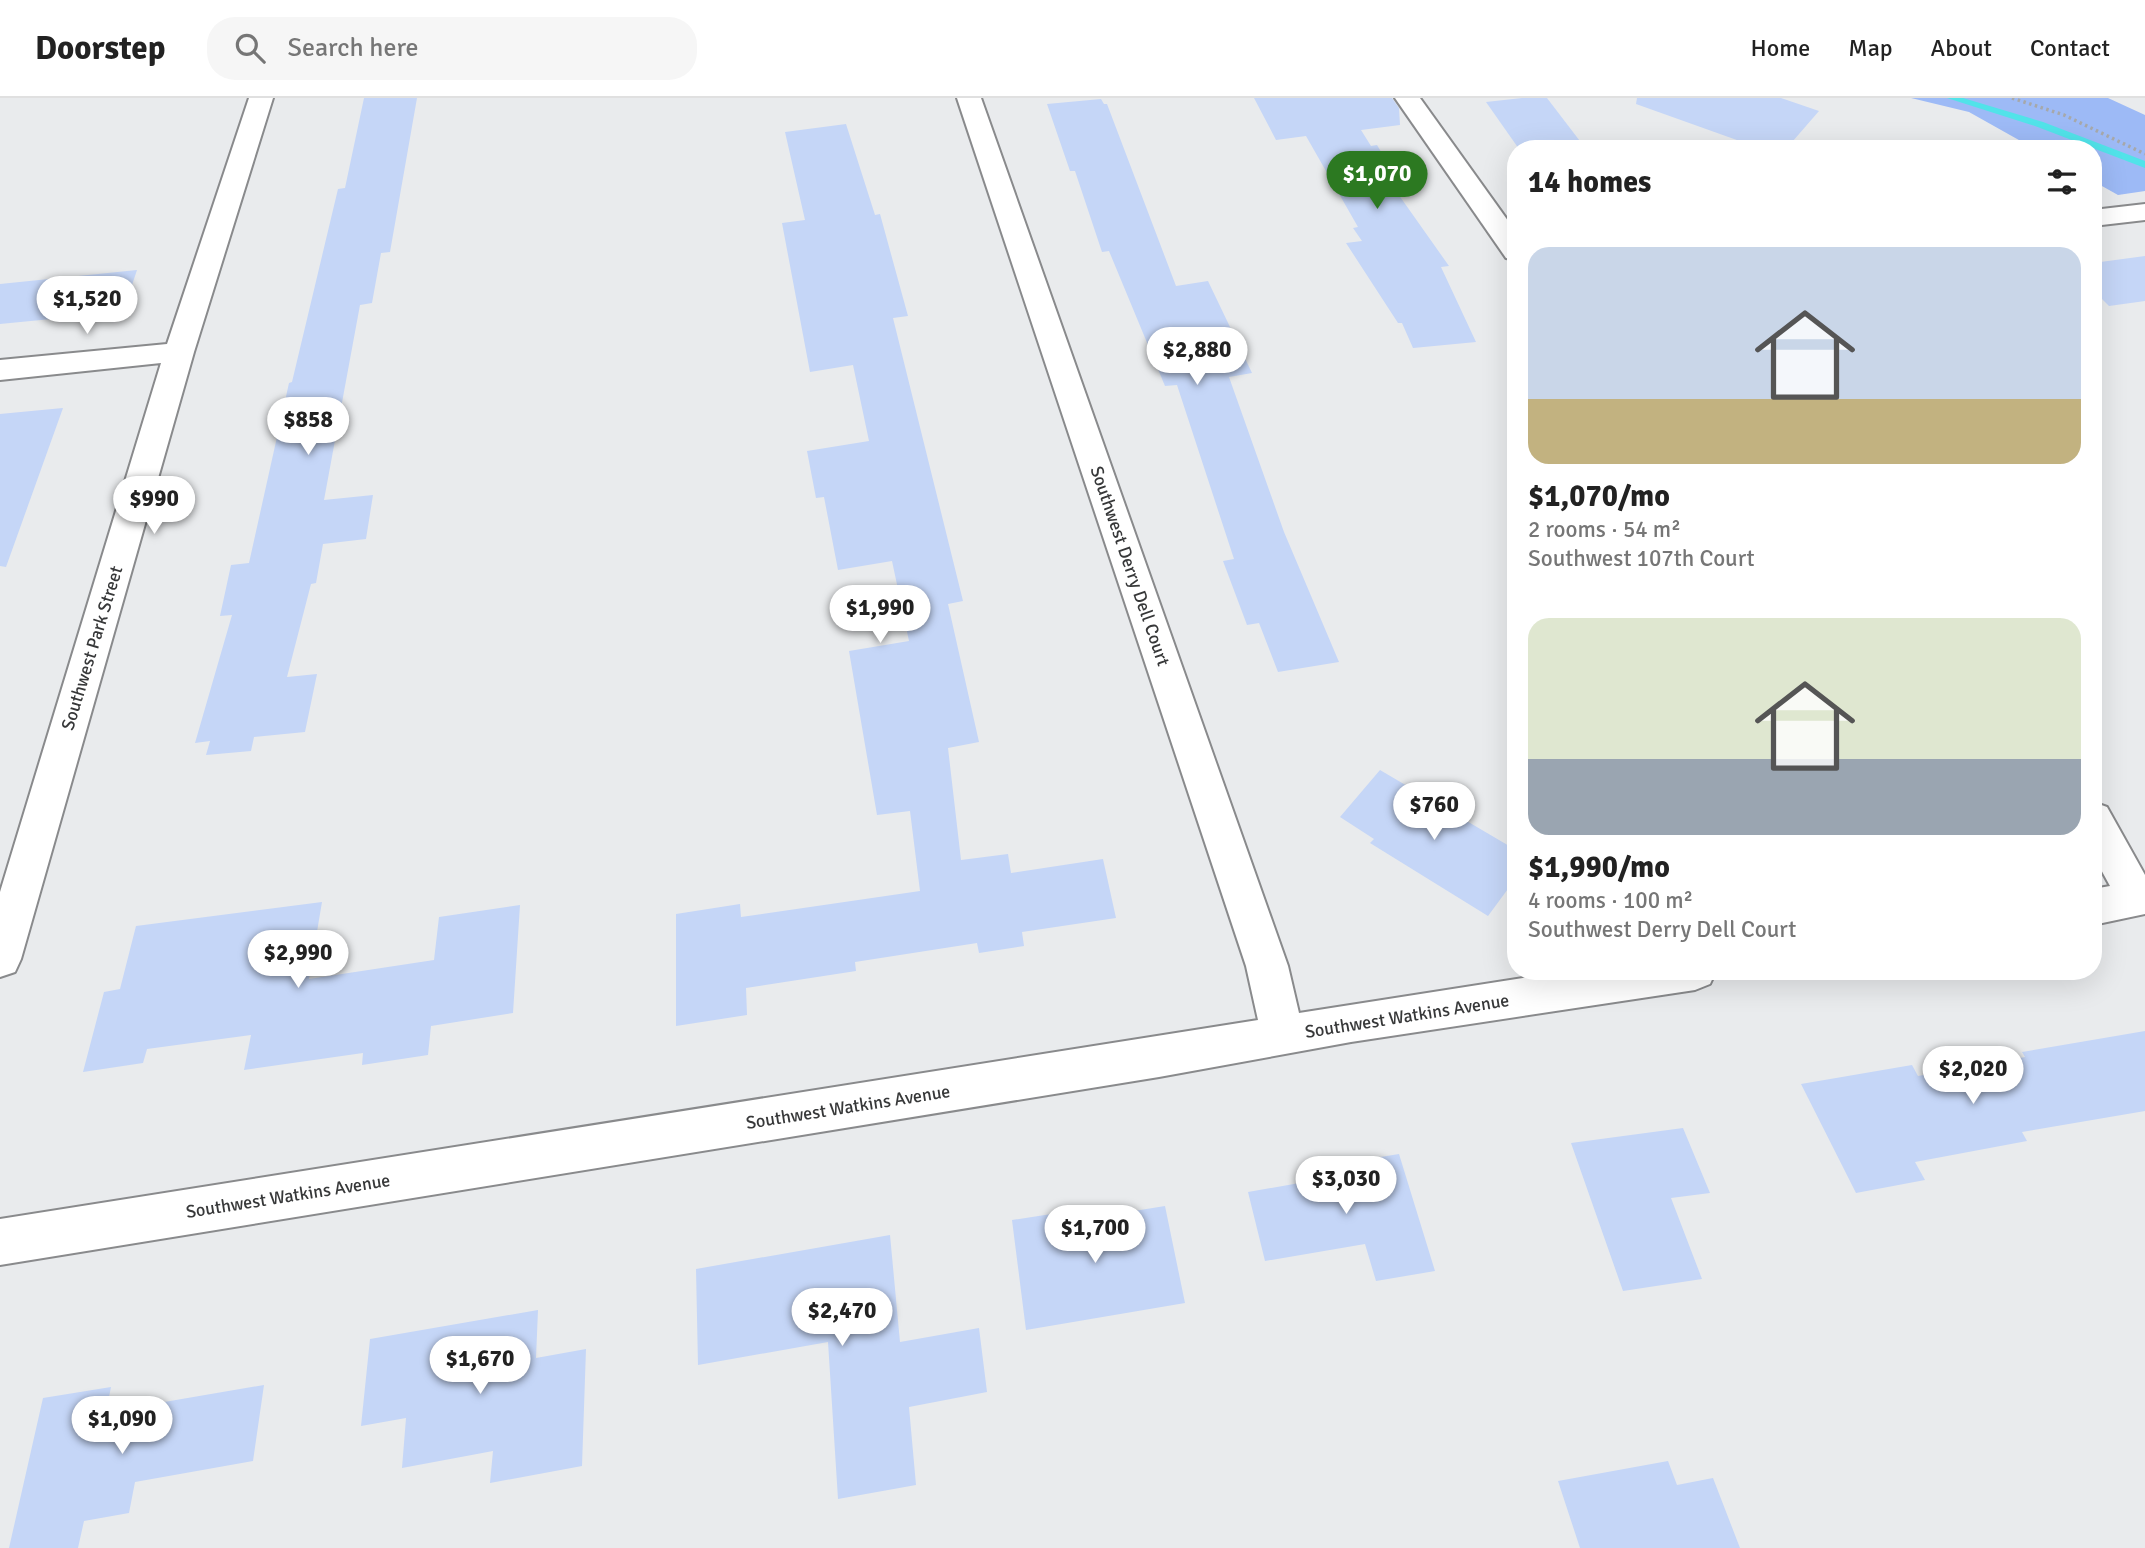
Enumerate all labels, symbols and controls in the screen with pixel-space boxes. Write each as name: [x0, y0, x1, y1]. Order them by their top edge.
search box: [207, 17, 697, 80]
text: Doorstep: [35, 28, 165, 69]
icon: search: [231, 29, 269, 67]
text: Search here: [287, 32, 419, 64]
text: Home: [1750, 33, 1810, 63]
text: Map: [1848, 33, 1893, 63]
text: About: [1931, 33, 1992, 63]
text: Contact: [2030, 33, 2110, 63]
pin: $1,070: [1320, 152, 1434, 211]
text: $1,070: [1343, 159, 1411, 188]
icon: filters: [2043, 163, 2081, 201]
text: 14 homes: [1528, 164, 1651, 201]
pin: $1,520: [30, 276, 144, 336]
text: $1,520: [53, 284, 121, 313]
icon: home: [1742, 292, 1868, 418]
pin: $2,880: [1140, 328, 1254, 387]
text: $2,880: [1163, 335, 1231, 364]
pin: $858: [267, 398, 349, 457]
text: $858: [283, 405, 333, 434]
street label: Southwest Derry Dell Court: [1085, 463, 1175, 669]
pin: $990: [113, 476, 195, 536]
text: $1,070/mo: [1528, 478, 1670, 515]
text: $990: [129, 484, 179, 513]
text: 2 rooms · 54 m²: [1528, 515, 1681, 544]
text: Southwest 107th Court: [1528, 544, 1755, 573]
street label: Southwest Park Street: [57, 563, 127, 733]
pin: $1,990: [823, 586, 937, 645]
text: $1,990: [846, 593, 914, 622]
icon: home: [1742, 663, 1868, 789]
pin: $760: [1393, 782, 1475, 842]
text: $760: [1409, 790, 1459, 819]
text: $1,990/mo: [1528, 849, 1670, 886]
text: 4 rooms · 100 m²: [1528, 886, 1693, 915]
text: Southwest Derry Dell Court: [1528, 915, 1796, 944]
pin: $2,990: [241, 930, 355, 990]
text: $2,990: [264, 938, 332, 967]
street label: Southwest Watkins Avenue: [1303, 989, 1511, 1043]
pin: $2,020: [1916, 1046, 2030, 1106]
text: $2,020: [1939, 1054, 2007, 1083]
street label: Southwest Watkins Avenue: [744, 1080, 952, 1134]
pin: $3,030: [1289, 1156, 1403, 1216]
text: $3,030: [1312, 1164, 1380, 1193]
street label: Southwest Watkins Avenue: [184, 1169, 392, 1223]
pin: $1,700: [1038, 1206, 1152, 1265]
text: $1,700: [1061, 1213, 1129, 1242]
pin: $2,470: [785, 1288, 899, 1348]
text: $2,470: [808, 1296, 876, 1325]
pin: $1,670: [423, 1336, 537, 1396]
text: $1,670: [446, 1344, 514, 1373]
pin: $1,090: [65, 1396, 179, 1456]
text: $1,090: [88, 1404, 156, 1433]

